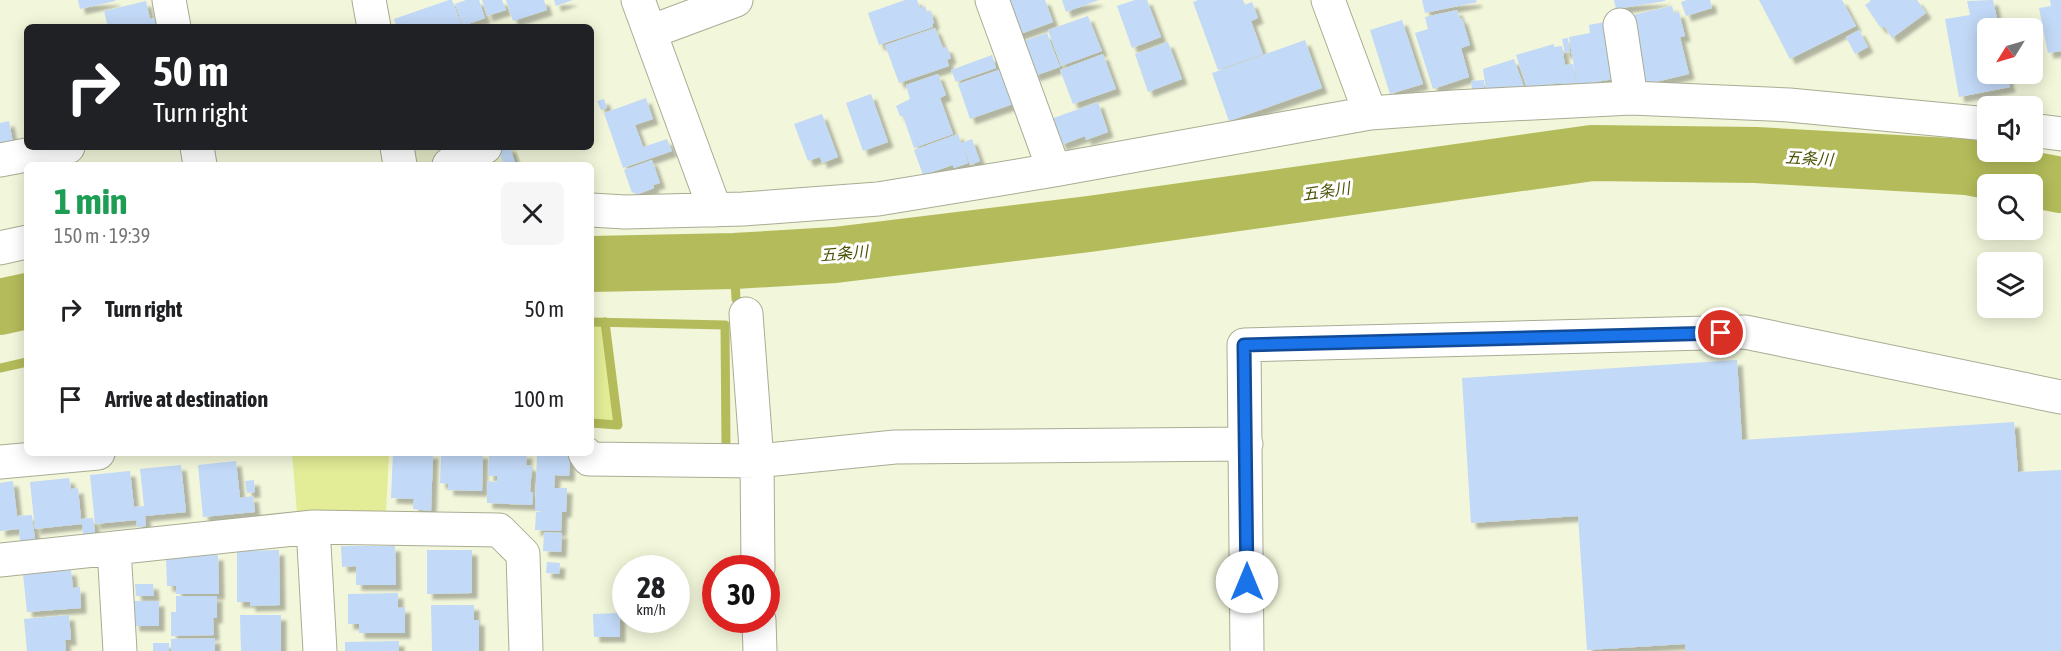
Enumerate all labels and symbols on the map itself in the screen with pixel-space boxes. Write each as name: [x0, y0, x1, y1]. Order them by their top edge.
north arrow: [1977, 18, 2043, 84]
water label: 五条川: [1785, 148, 1835, 168]
water label: 五条川: [1301, 178, 1353, 203]
water label: 五条川: [819, 242, 871, 264]
pin: [1695, 307, 1746, 358]
position arrow: [1215, 550, 1279, 614]
speed limit sign: 30: [702, 555, 780, 633]

